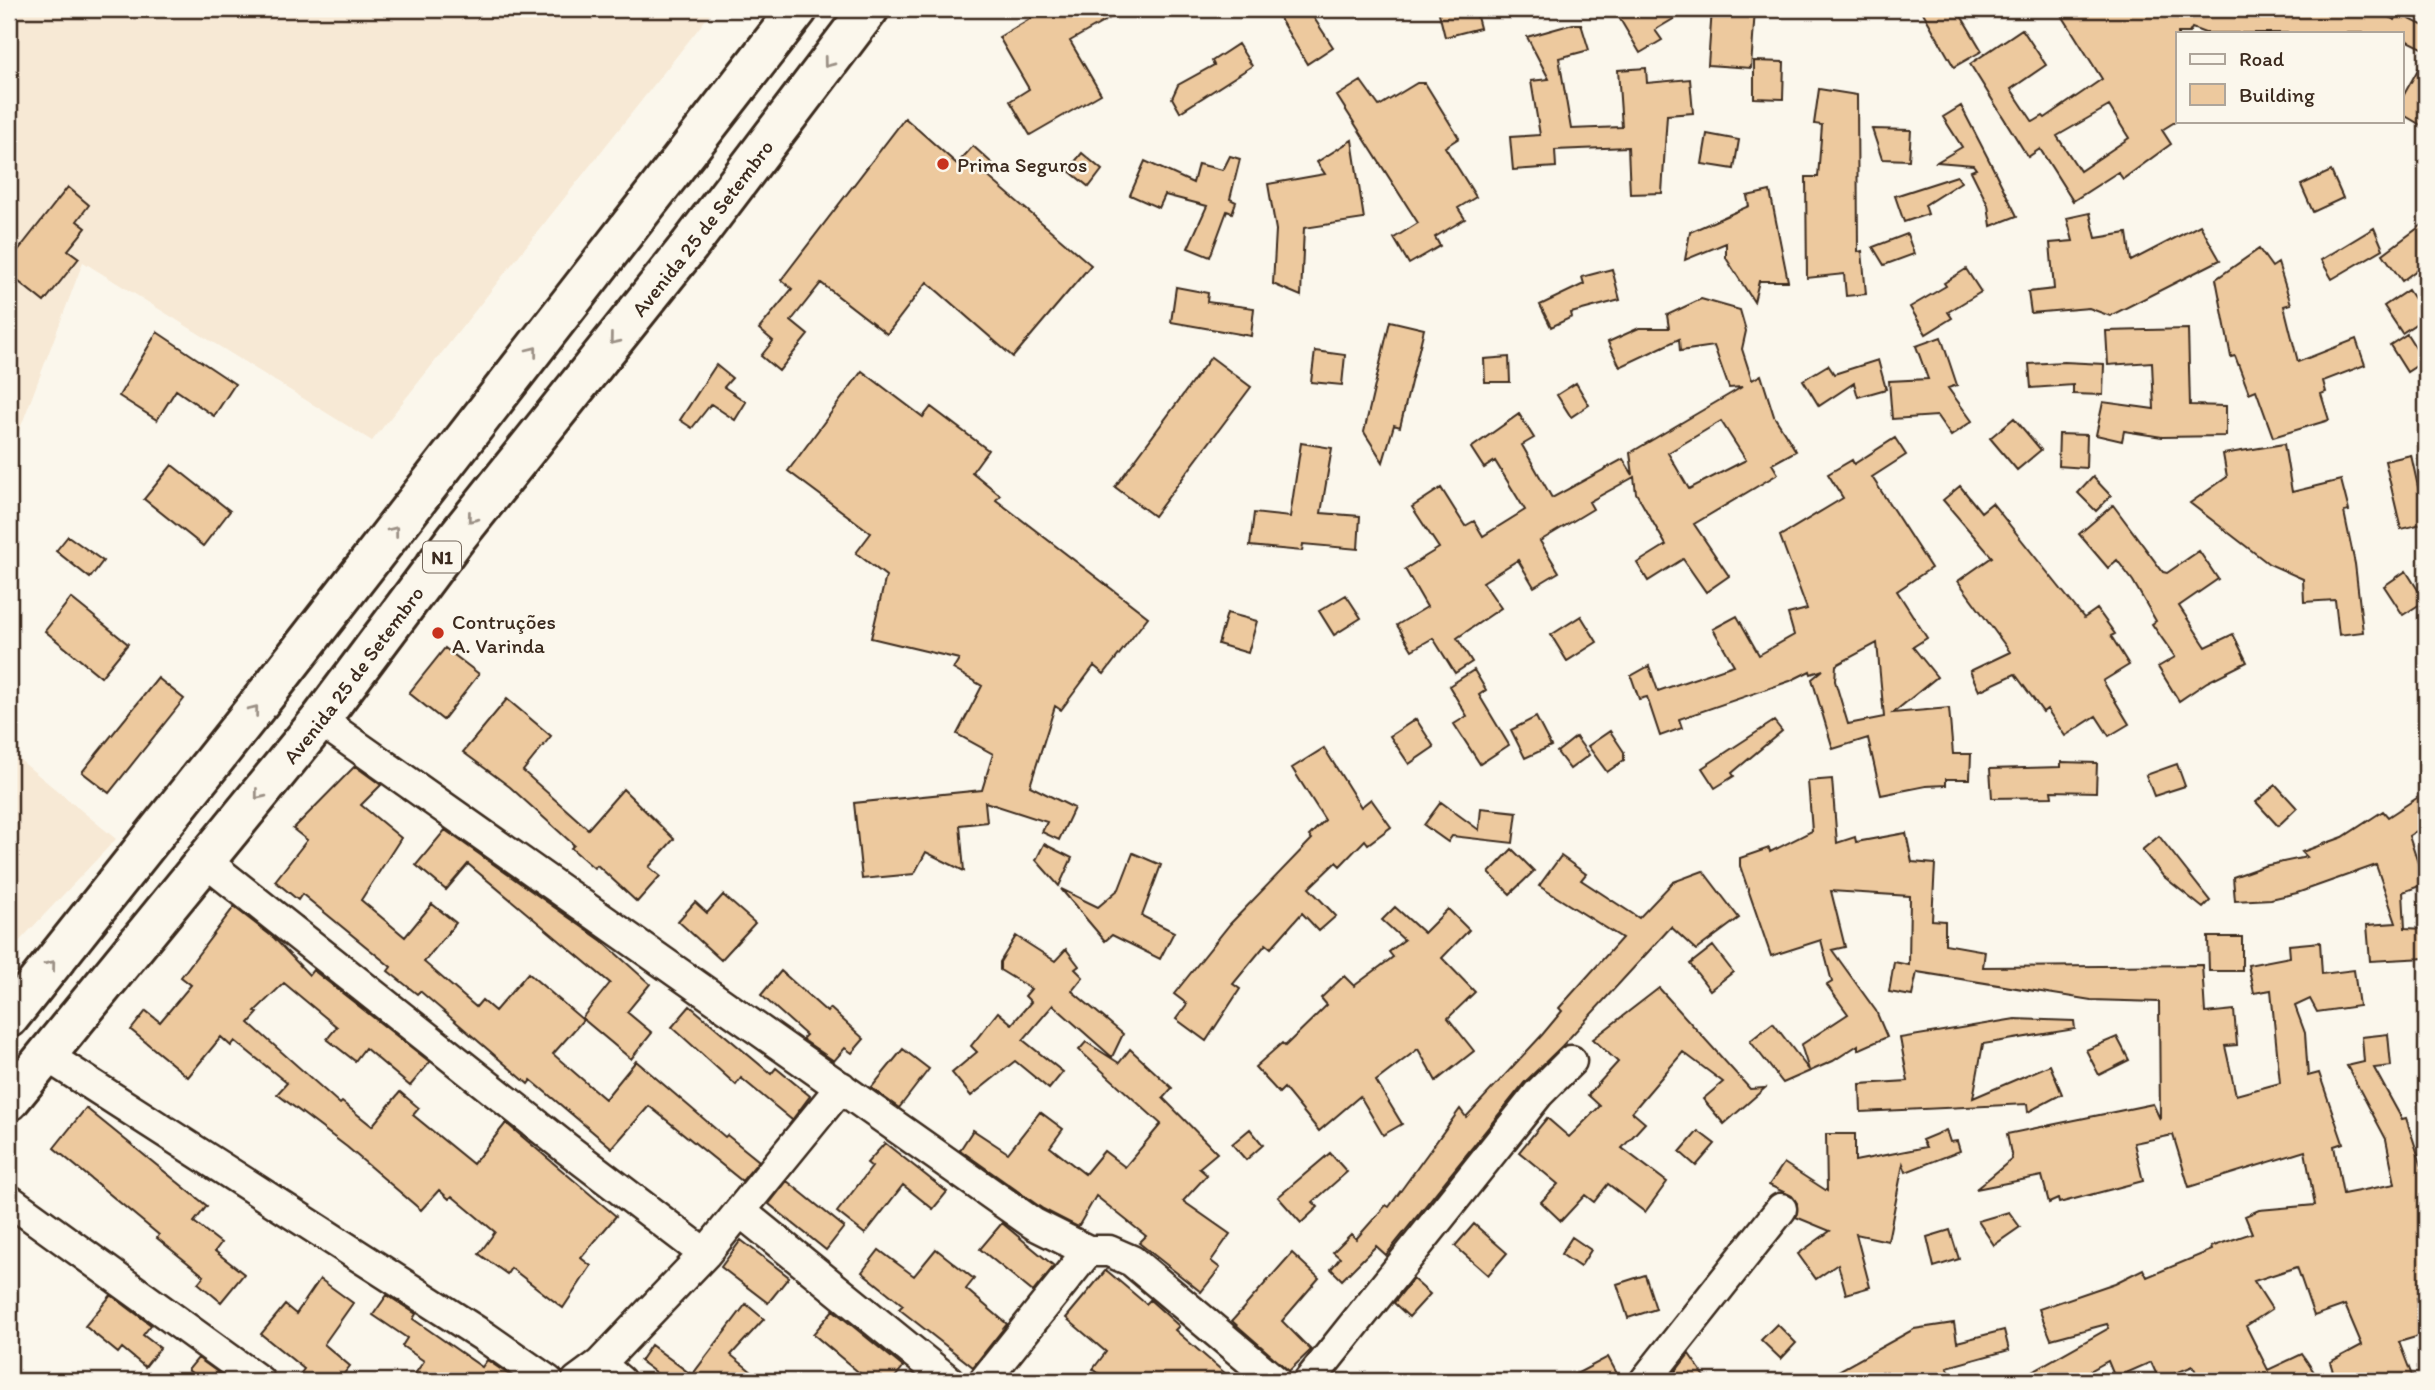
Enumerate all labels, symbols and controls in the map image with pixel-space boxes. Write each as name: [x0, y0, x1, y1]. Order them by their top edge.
legend: [2176, 32, 2404, 122]
text: Road: [2239, 46, 2285, 71]
one-way arrow: [824, 55, 837, 68]
text: Building: [2239, 82, 2315, 107]
street label: Avenida 25 de Setembro: [626, 134, 778, 321]
place label: Prima Seguros: [957, 152, 1087, 177]
marker: Prima Seguros: [935, 156, 951, 172]
one-way arrow: [610, 333, 623, 345]
one-way arrow: [525, 346, 538, 359]
one-way arrow: [468, 509, 480, 522]
one-way arrow: [385, 526, 398, 538]
road number: N1: [423, 542, 461, 572]
street label: Avenida 25 de Setembro: [277, 581, 429, 768]
place label: Contruções A. Varinda: [452, 609, 556, 658]
marker: Contruções A. Varinda: [430, 625, 446, 641]
one-way arrow: [245, 706, 258, 718]
one-way arrow: [255, 787, 267, 800]
one-way arrow: [43, 960, 56, 972]

